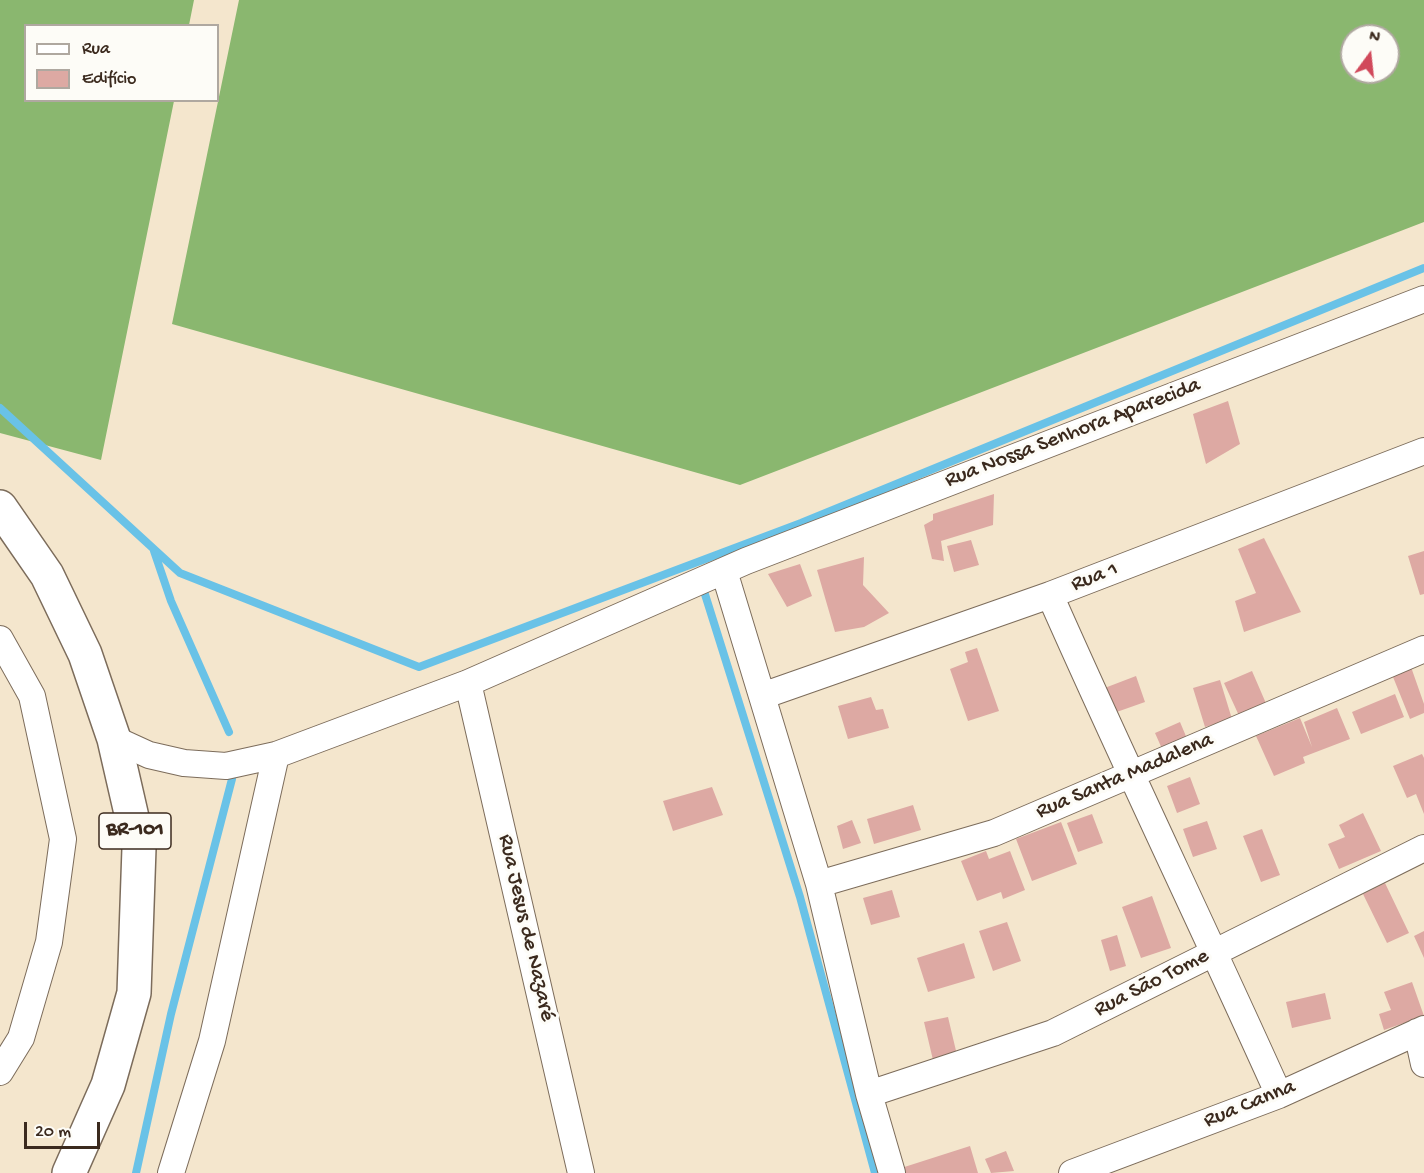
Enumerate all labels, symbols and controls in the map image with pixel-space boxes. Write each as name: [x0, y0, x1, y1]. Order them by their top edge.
legend: [24, 24, 219, 102]
north arrow: [1340, 24, 1400, 84]
text: N: [1367, 28, 1382, 49]
text: Rua: [82, 39, 110, 60]
text: Edifício: [82, 69, 136, 90]
street label: Rua Nossa Senhora Aparecida: [941, 373, 1205, 495]
street label: Rua 1: [1068, 557, 1122, 599]
street label: Rua Santa Madalena: [1032, 728, 1218, 826]
road number: BR-101: [99, 813, 171, 849]
street label: Rua Jesus de Nazaré: [491, 832, 559, 1024]
street label: Rua São Tome: [1090, 944, 1214, 1024]
street label: Rua Canna: [1200, 1075, 1300, 1135]
scale bar: [27, 1110, 104, 1148]
text: 20 m: [35, 1122, 71, 1143]

